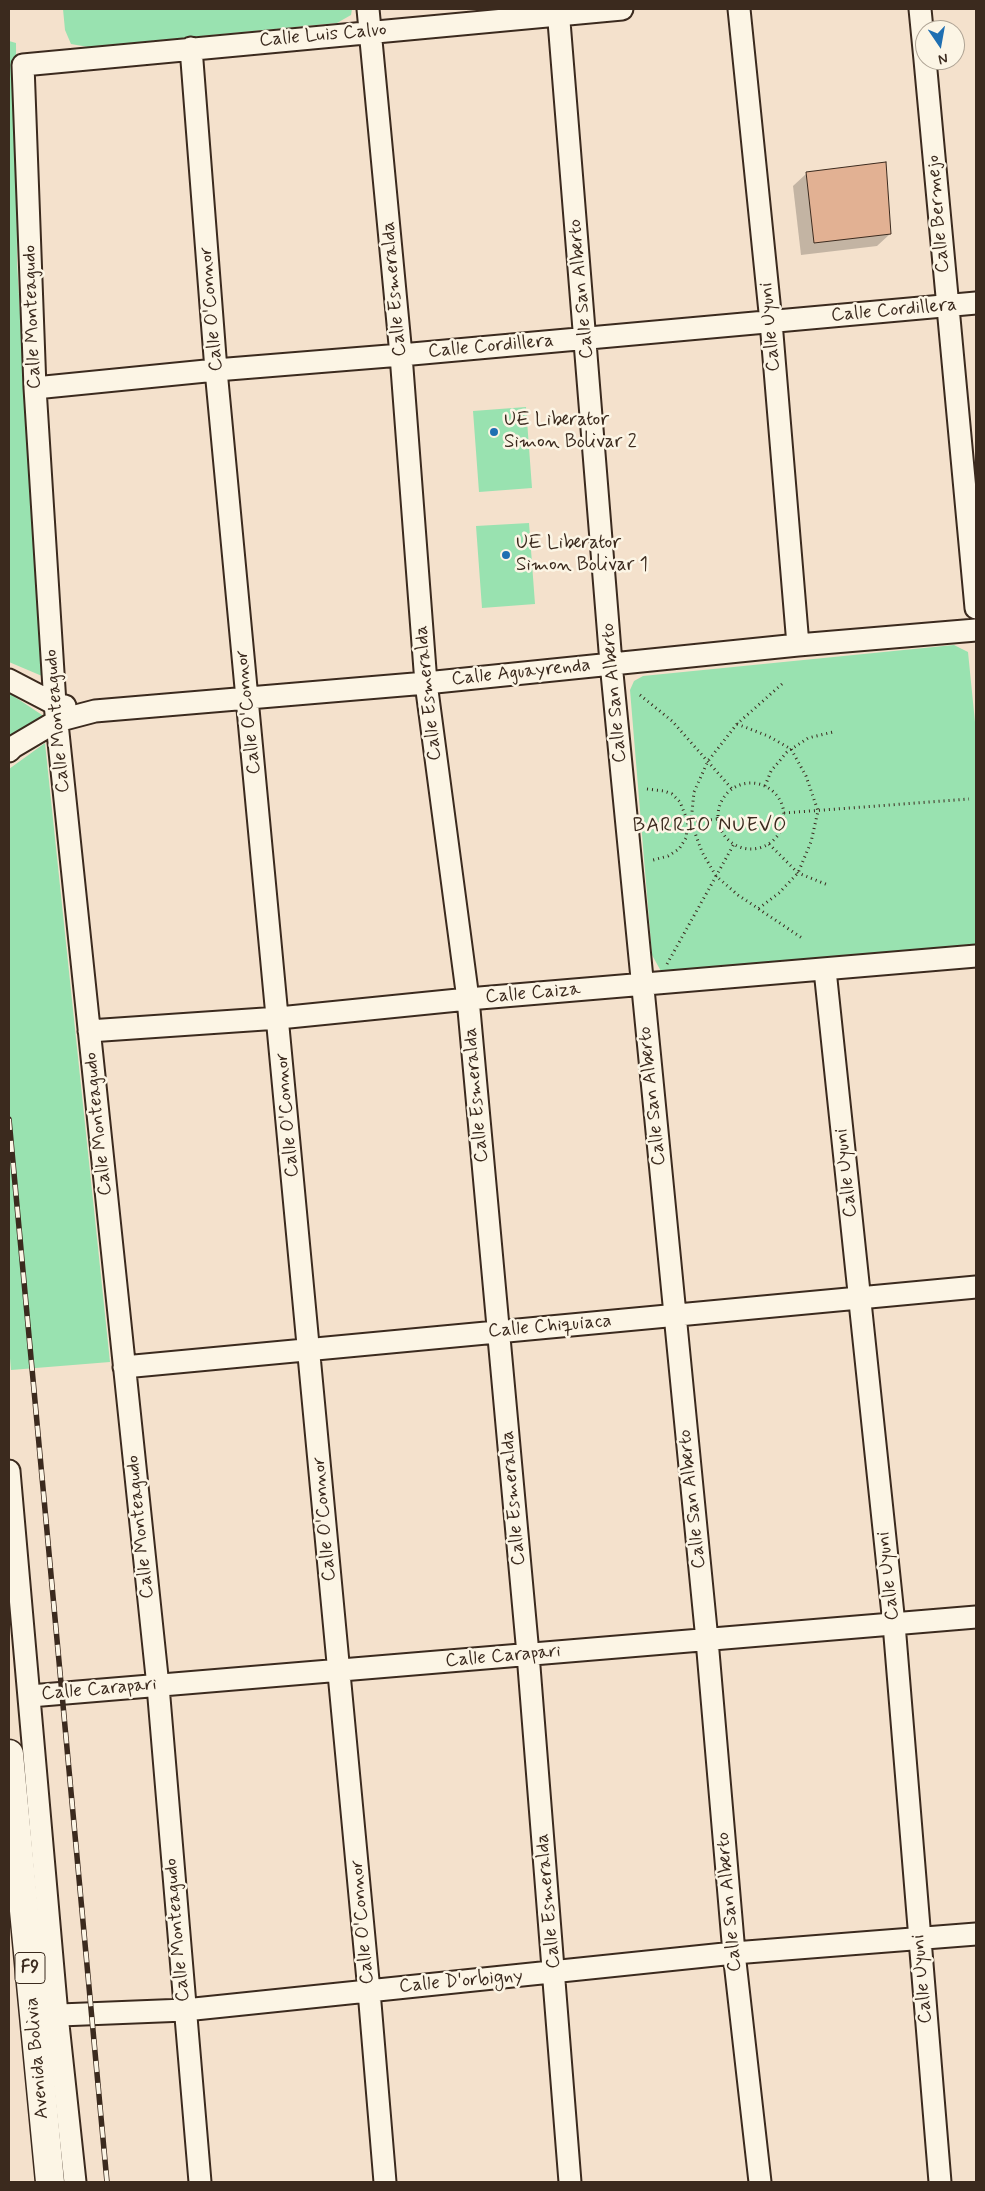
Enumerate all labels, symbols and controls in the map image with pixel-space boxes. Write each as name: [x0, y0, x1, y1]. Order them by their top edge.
street label: Calle Luis Calvo: [258, 19, 388, 53]
north arrow: [915, 20, 965, 70]
text: N: [936, 49, 949, 68]
street label: Calle Bermejo: [922, 154, 956, 274]
street label: Calle San Alberto: [565, 218, 599, 360]
street label: Calle Esmeralda: [378, 220, 412, 358]
street label: Calle Monteagudo: [19, 245, 47, 389]
street label: Calle O'Connor: [195, 246, 229, 372]
street label: Calle Uyuni: [756, 281, 786, 373]
street label: Calle Cordillera: [830, 294, 958, 328]
street label: Calle Cordillera: [427, 330, 555, 364]
place label: UE Liberator Simon Bolivar 2: [504, 410, 637, 454]
marker: UE Liberator Simon Bolivar 2: [488, 426, 500, 438]
place label: UE Liberator Simon Bolivar 1: [516, 533, 648, 577]
marker: UE Liberator Simon Bolivar 1: [500, 549, 512, 561]
street label: Calle San Alberto: [598, 622, 632, 764]
street label: Calle Esmeralda: [411, 624, 447, 762]
street label: Calle Monteagudo: [40, 648, 76, 794]
street label: Calle O'Connor: [231, 648, 267, 776]
street label: Calle Aguayrenda: [450, 654, 592, 692]
district label: BARRIO NUEVO: [630, 815, 790, 839]
street label: Calle Caiza: [485, 978, 581, 1010]
street label: Calle San Alberto: [634, 1025, 672, 1167]
street label: Calle Esmeralda: [460, 1026, 494, 1164]
street label: Calle Monteagudo: [80, 1051, 118, 1197]
street label: Calle O'Connor: [271, 1052, 305, 1178]
street label: Calle Uyuni: [831, 1127, 863, 1219]
street label: Calle Chiquiaca: [487, 1310, 613, 1344]
street label: Calle San Alberto: [674, 1428, 712, 1570]
street label: Calle Esmeralda: [497, 1429, 531, 1567]
street label: Calle Monteagudo: [122, 1454, 160, 1600]
street label: Calle O'Connor: [308, 1456, 342, 1582]
street label: Calle Uyuni: [873, 1530, 905, 1622]
street label: Calle Carapari: [444, 1641, 562, 1673]
street label: Calle Carapari: [40, 1674, 158, 1706]
street label: Calle San Alberto: [713, 1831, 747, 1973]
street label: Calle Esmeralda: [532, 1832, 566, 1970]
street label: Calle Monteagudo: [160, 1857, 196, 2003]
street label: Calle O'Connor: [346, 1859, 380, 1985]
street label: Calle Uyuni: [908, 1933, 938, 2025]
road number: F9: [15, 1952, 45, 1984]
street label: Calle D'orbigny: [398, 1965, 524, 1999]
street label: Avenida Bolivia: [21, 1996, 55, 2120]

